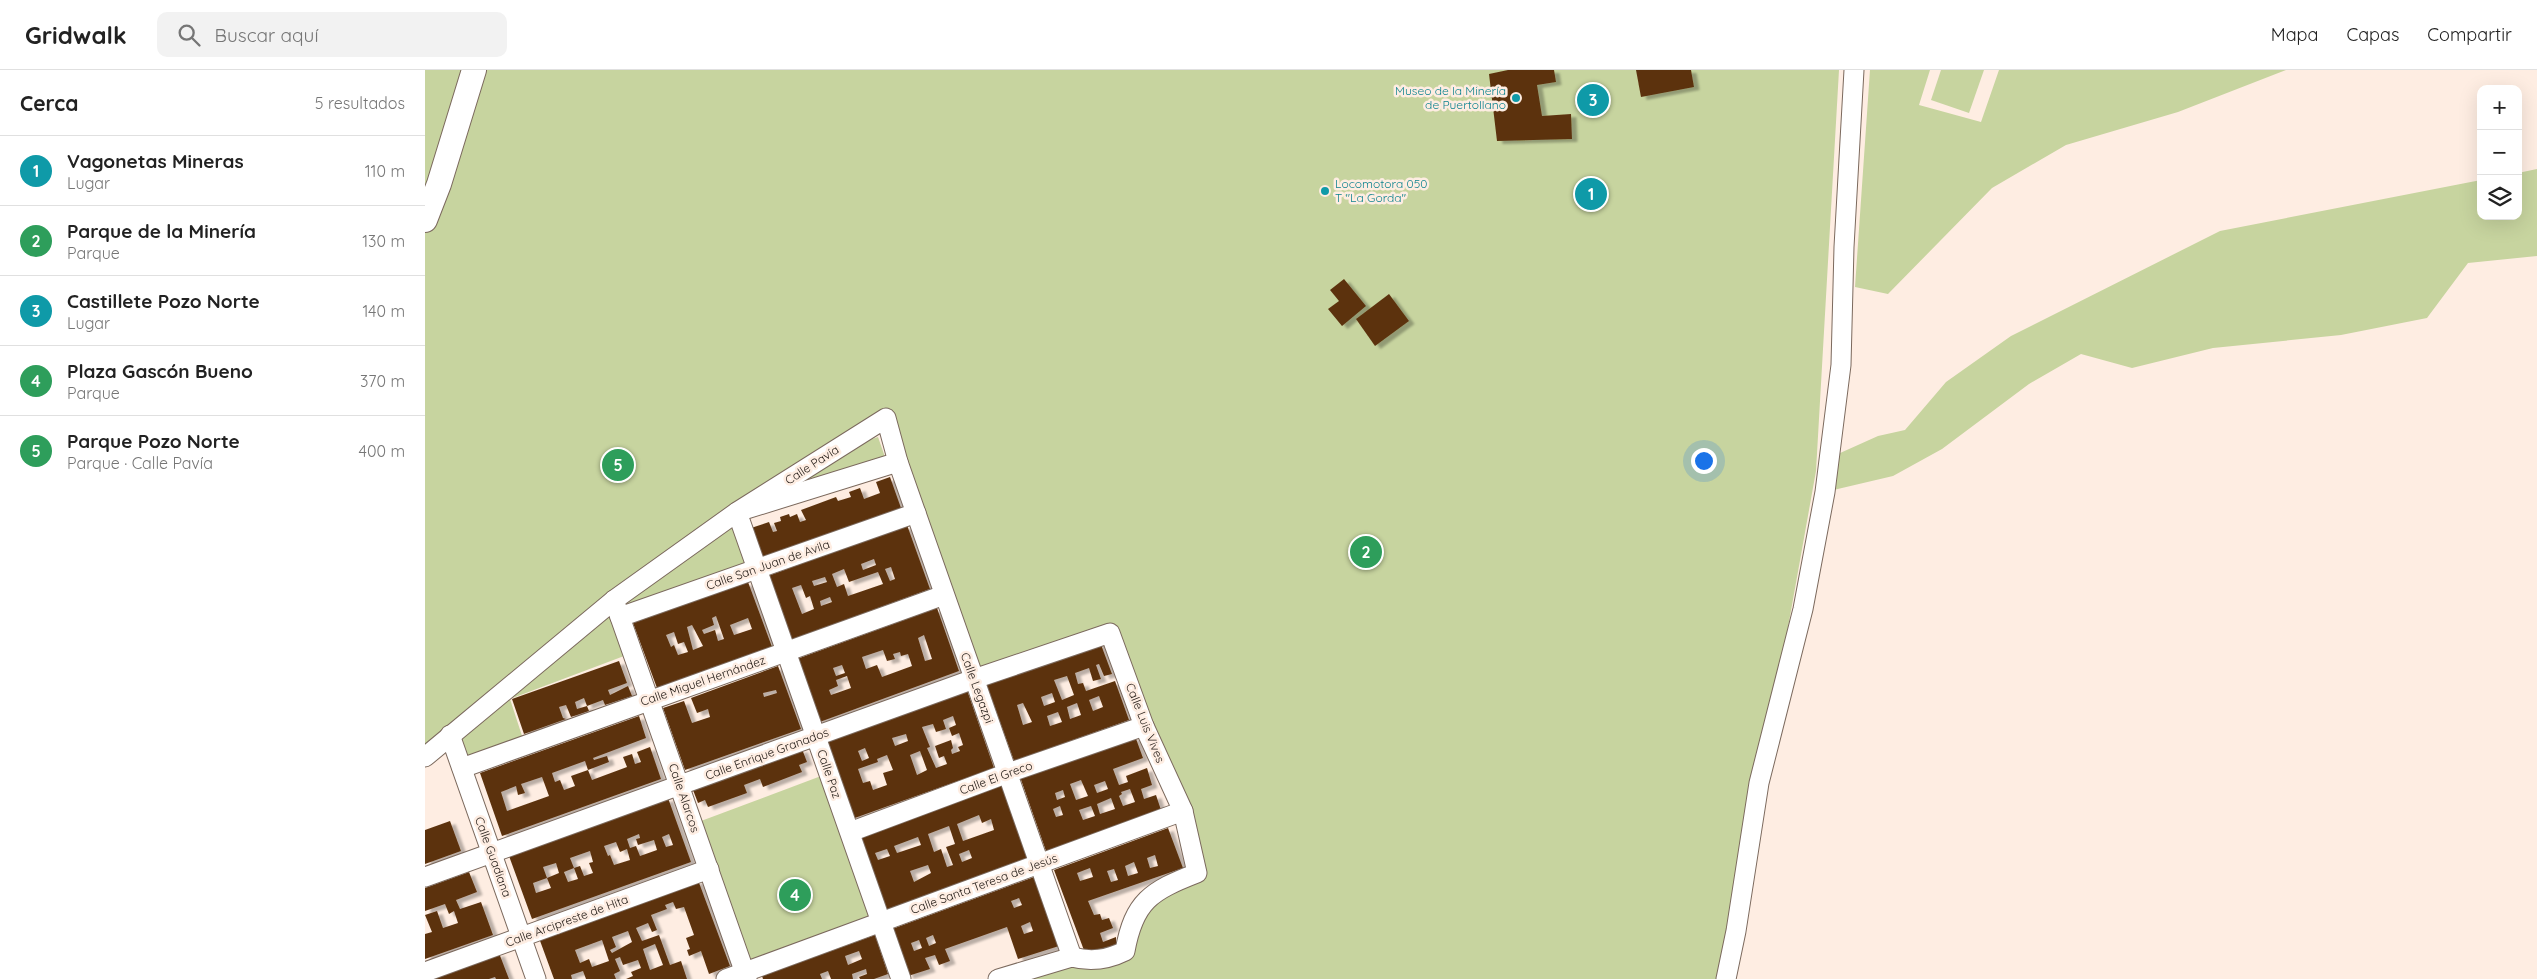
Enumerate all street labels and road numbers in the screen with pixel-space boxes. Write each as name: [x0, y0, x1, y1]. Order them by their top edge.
street label: Calle Pavía: [782, 442, 841, 487]
street label: Calle San Juan de Avila: [704, 536, 832, 593]
street label: Calle Legazpi: [958, 651, 997, 725]
street label: Calle Miguel Hernández: [638, 652, 767, 709]
street label: Calle Luis Vives: [1123, 681, 1168, 765]
street label: Calle Enrique Granados: [703, 724, 831, 783]
street label: Calle Paz: [814, 747, 845, 800]
street label: Calle El Greco: [957, 757, 1034, 798]
street label: Calle Alarcos: [666, 761, 703, 835]
street label: Calle Guadiana: [472, 815, 515, 899]
street label: Calle Santa Teresa de Jesús: [908, 850, 1060, 917]
street label: Calle Arcipreste de Hita: [503, 891, 630, 950]

